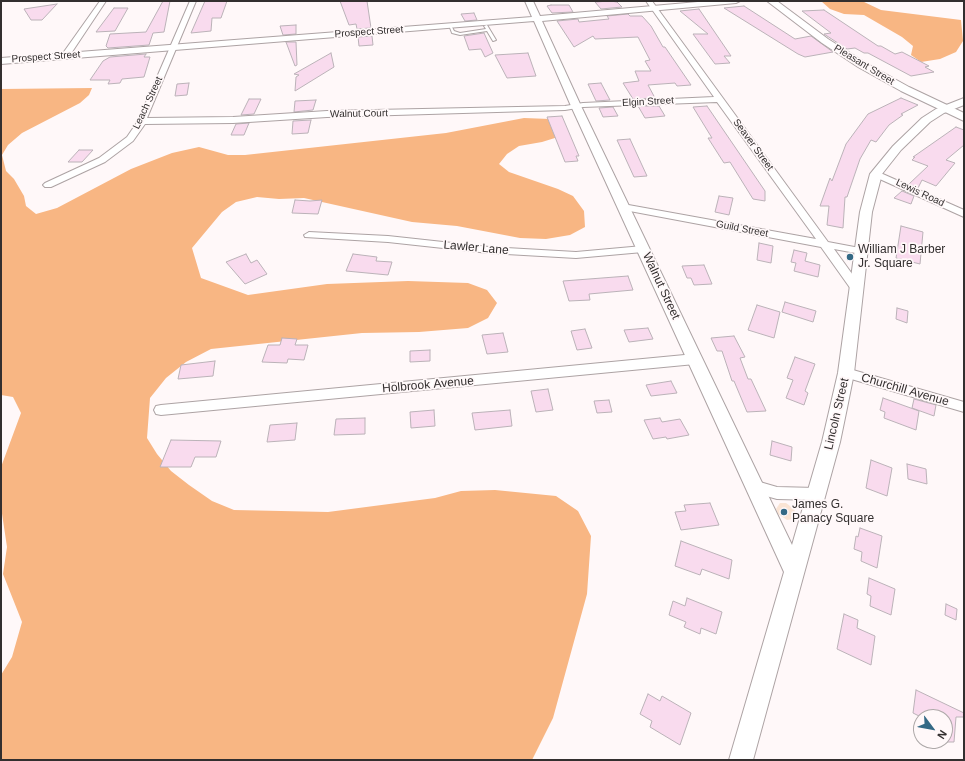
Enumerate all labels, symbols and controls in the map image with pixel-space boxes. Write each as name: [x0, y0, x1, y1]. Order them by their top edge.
street label: Prospect Street: [334, 24, 404, 40]
street label: Pleasant Street: [832, 42, 896, 88]
street label: Prospect Street: [11, 49, 81, 65]
street label: Leach Street: [131, 75, 165, 131]
street label: Elgin Street: [622, 95, 674, 109]
street label: Walnut Court: [330, 107, 388, 121]
street label: Seaver Street: [730, 117, 776, 173]
street label: Lewis Road: [894, 177, 946, 209]
street label: Guild Street: [715, 218, 769, 240]
street label: Lawler Lane: [443, 238, 509, 258]
place label: William J Barber Jr. Square: [858, 243, 945, 271]
street label: Walnut Street: [639, 250, 683, 322]
marker: William J Barber Jr. Square: [845, 252, 855, 262]
street label: Churchill Avenue: [860, 371, 950, 409]
street label: Holbrook Avenue: [382, 374, 474, 396]
street label: Lincoln Street: [822, 377, 852, 451]
place label: James G. Panacy Square: [792, 498, 874, 526]
marker: James G. Panacy Square: [779, 507, 789, 517]
north arrow: [913, 709, 953, 749]
text: N: [935, 728, 950, 741]

